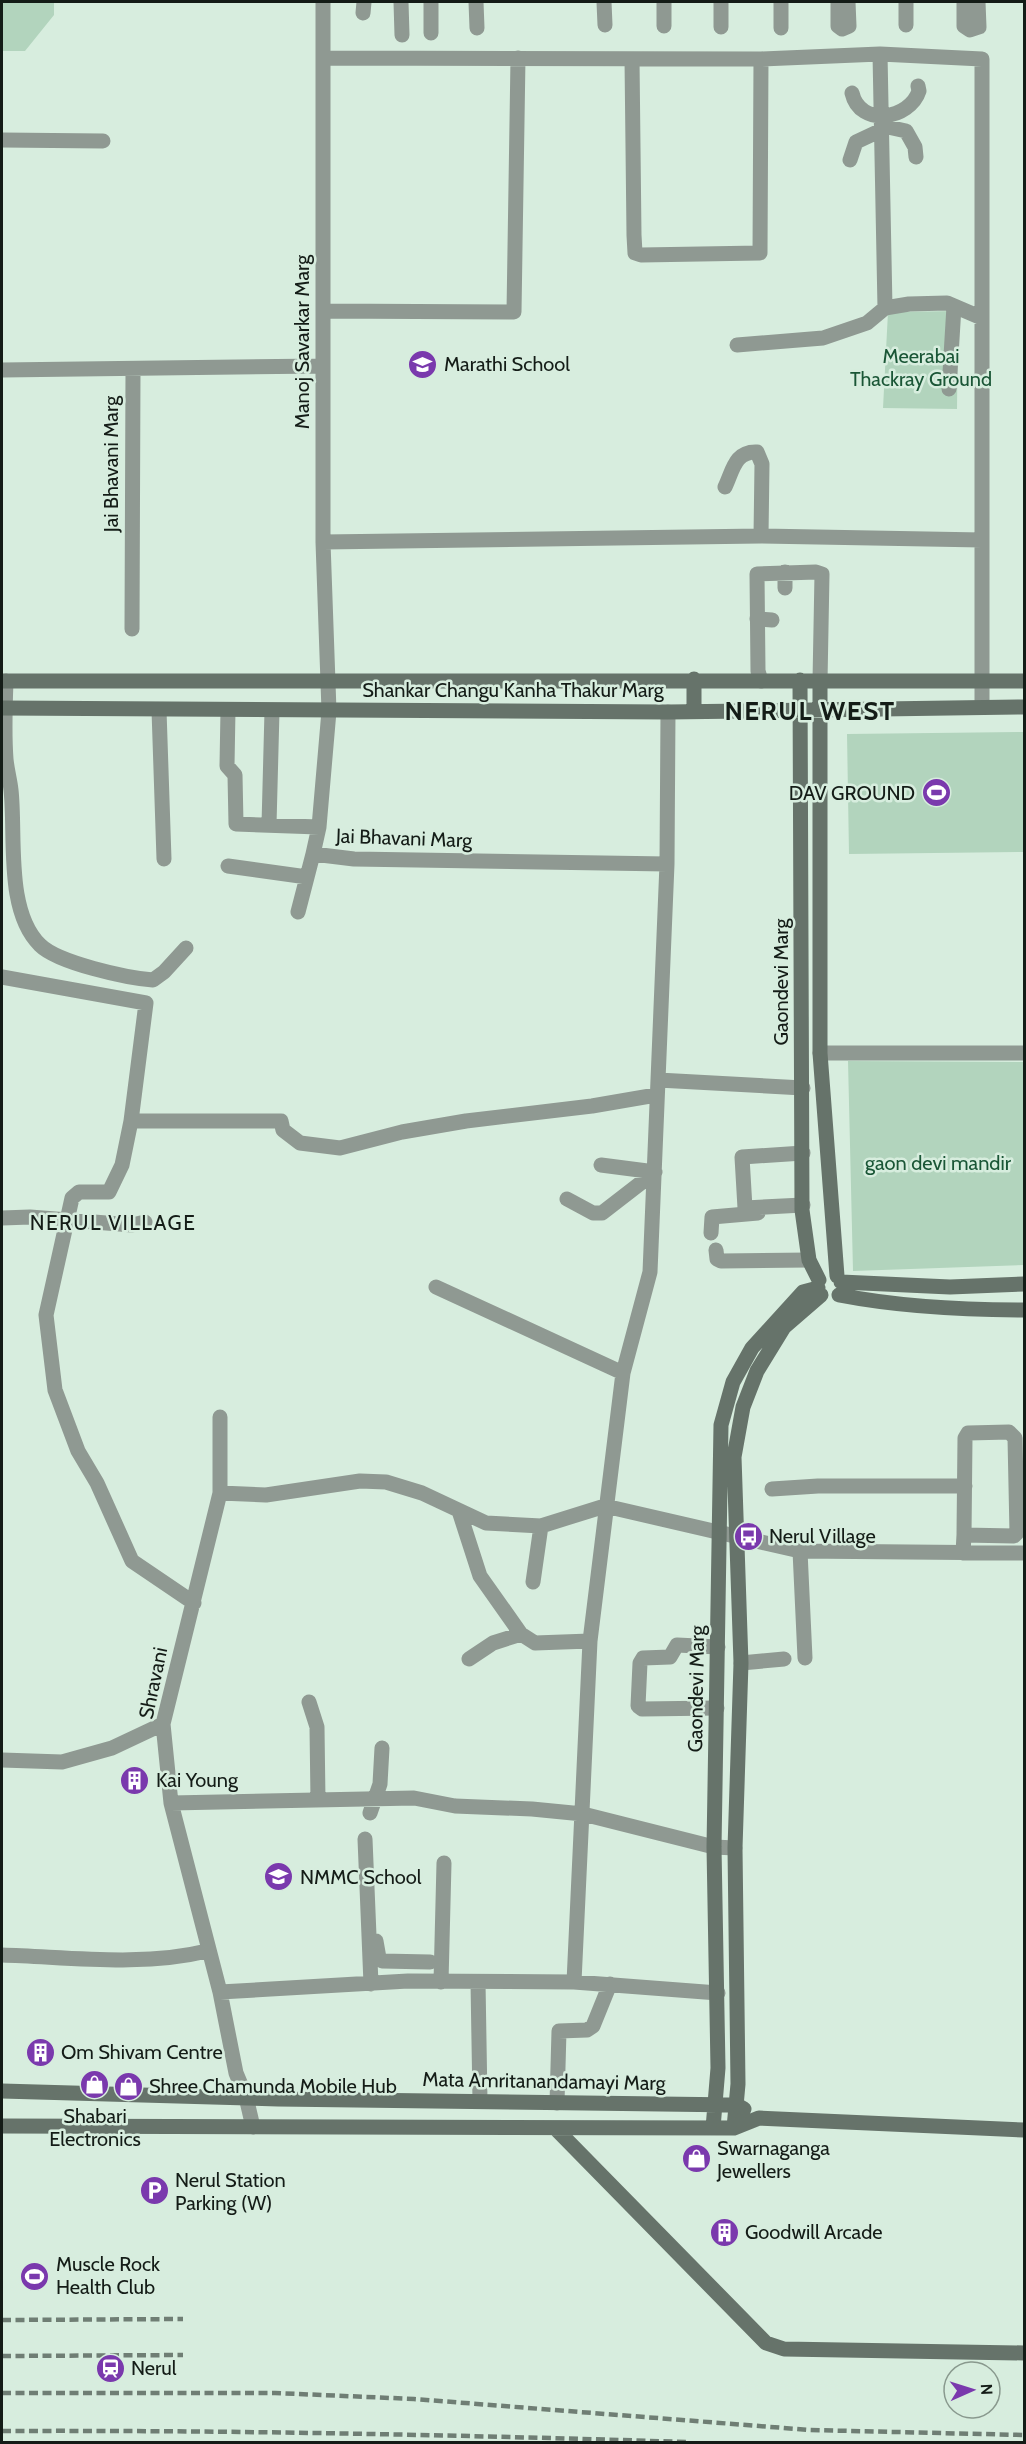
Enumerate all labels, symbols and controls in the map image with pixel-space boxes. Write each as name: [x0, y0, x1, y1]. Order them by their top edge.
street label: Manoj Savarkar Marg: [290, 254, 314, 429]
park label: Meerabai Thackray Ground: [850, 344, 992, 391]
school or university icon: Marathi School: [407, 348, 439, 380]
place label: Marathi School: [444, 352, 570, 376]
street label: Jai Bhavani Marg: [99, 395, 123, 533]
street label: Shankar Changu Kanha Thakur Marg: [362, 678, 665, 702]
district label: NERUL WEST: [724, 695, 896, 727]
sports icon: DAV GROUND: [920, 777, 952, 809]
place label: DAV GROUND: [789, 781, 915, 805]
street label: Jai Bhavani Marg: [334, 824, 474, 852]
street label: Gaondevi Marg: [769, 917, 793, 1045]
park label: gaon devi mandir: [865, 1151, 1012, 1175]
district label: NERUL VILLAGE: [30, 1210, 196, 1235]
bus stop icon: Nerul Village: [732, 1520, 764, 1552]
place label: Nerul Village: [769, 1524, 876, 1548]
street label: Gaondevi Marg: [683, 1624, 709, 1753]
street label: Shravani: [134, 1645, 172, 1721]
building icon: Kai Young: [119, 1764, 151, 1796]
place label: Kai Young: [156, 1768, 239, 1792]
school or university icon: NMMC School: [263, 1861, 295, 1893]
place label: NMMC School: [300, 1865, 422, 1889]
building icon: Om Shivam Centre: [24, 2036, 56, 2068]
place label: Om Shivam Centre: [61, 2040, 223, 2064]
street label: Mata Amritanandamayi Marg: [422, 2067, 667, 2095]
shop icon: Shabari Electronics: [79, 2069, 111, 2101]
shop icon: Shree Chamunda Mobile Hub: [112, 2070, 144, 2102]
place label: Shree Chamunda Mobile Hub: [149, 2074, 397, 2098]
place label: Shabari Electronics: [49, 2104, 141, 2151]
place label: Swarnaganga Jewellers: [716, 2136, 830, 2183]
shop icon: Swarnaganga Jewellers: [680, 2143, 712, 2175]
place label: Nerul Station Parking (W): [175, 2168, 286, 2215]
parking icon: Nerul Station Parking (W): [138, 2175, 170, 2207]
building icon: Goodwill Arcade: [708, 2216, 740, 2248]
place label: Goodwill Arcade: [745, 2220, 883, 2244]
place label: Muscle Rock Health Club: [56, 2252, 160, 2299]
sports icon: Muscle Rock Health Club: [19, 2260, 51, 2292]
station icon: Nerul: [94, 2352, 126, 2384]
place label: Nerul: [131, 2356, 177, 2380]
north arrow: [942, 2360, 1002, 2420]
text: N: [977, 2383, 996, 2395]

